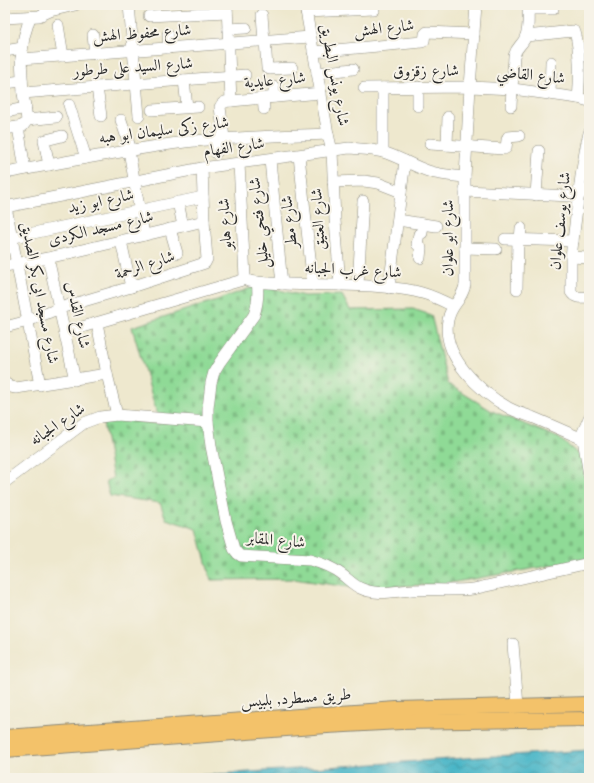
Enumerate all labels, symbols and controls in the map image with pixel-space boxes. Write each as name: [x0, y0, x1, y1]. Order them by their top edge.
street label: شارع الهش: [353, 18, 415, 44]
street label: شارع محفوظ الهش: [92, 23, 192, 49]
street label: شارع يونس البطريق: [313, 23, 351, 128]
street label: شارع السيد على طرطور: [70, 56, 194, 84]
street label: شارع زقزوق: [393, 63, 459, 85]
street label: شارع القاضي: [495, 64, 566, 94]
street label: شارع عايدية: [244, 70, 307, 96]
street label: شارع زكى سليمان ابو هبه: [98, 111, 230, 151]
street label: شارع الفهام: [202, 136, 266, 165]
street label: شارع يوسف علوان: [548, 171, 578, 271]
street label: شارع فتحي خليل: [247, 176, 279, 269]
street label: شارع ابو زيد: [67, 187, 136, 221]
street label: شارع العتيق: [309, 187, 333, 250]
street label: شارع مطر: [279, 194, 305, 251]
street label: شارع هابو: [217, 198, 239, 252]
street label: شارع ابو علوان: [441, 200, 461, 276]
street label: شارع مسجد الكردى: [47, 208, 156, 253]
street label: شارع مسجد ابى بكر الصديق: [13, 221, 62, 366]
street label: شارع الرحمة: [113, 248, 178, 287]
street label: شارع غرب الجبانه: [304, 260, 402, 286]
street label: شارع القدس: [58, 280, 92, 351]
street label: شارع الجبانه: [28, 401, 91, 452]
street label: شارع المقابر: [244, 530, 306, 556]
street label: طريق مسطرد, بلبيس: [240, 687, 352, 712]

